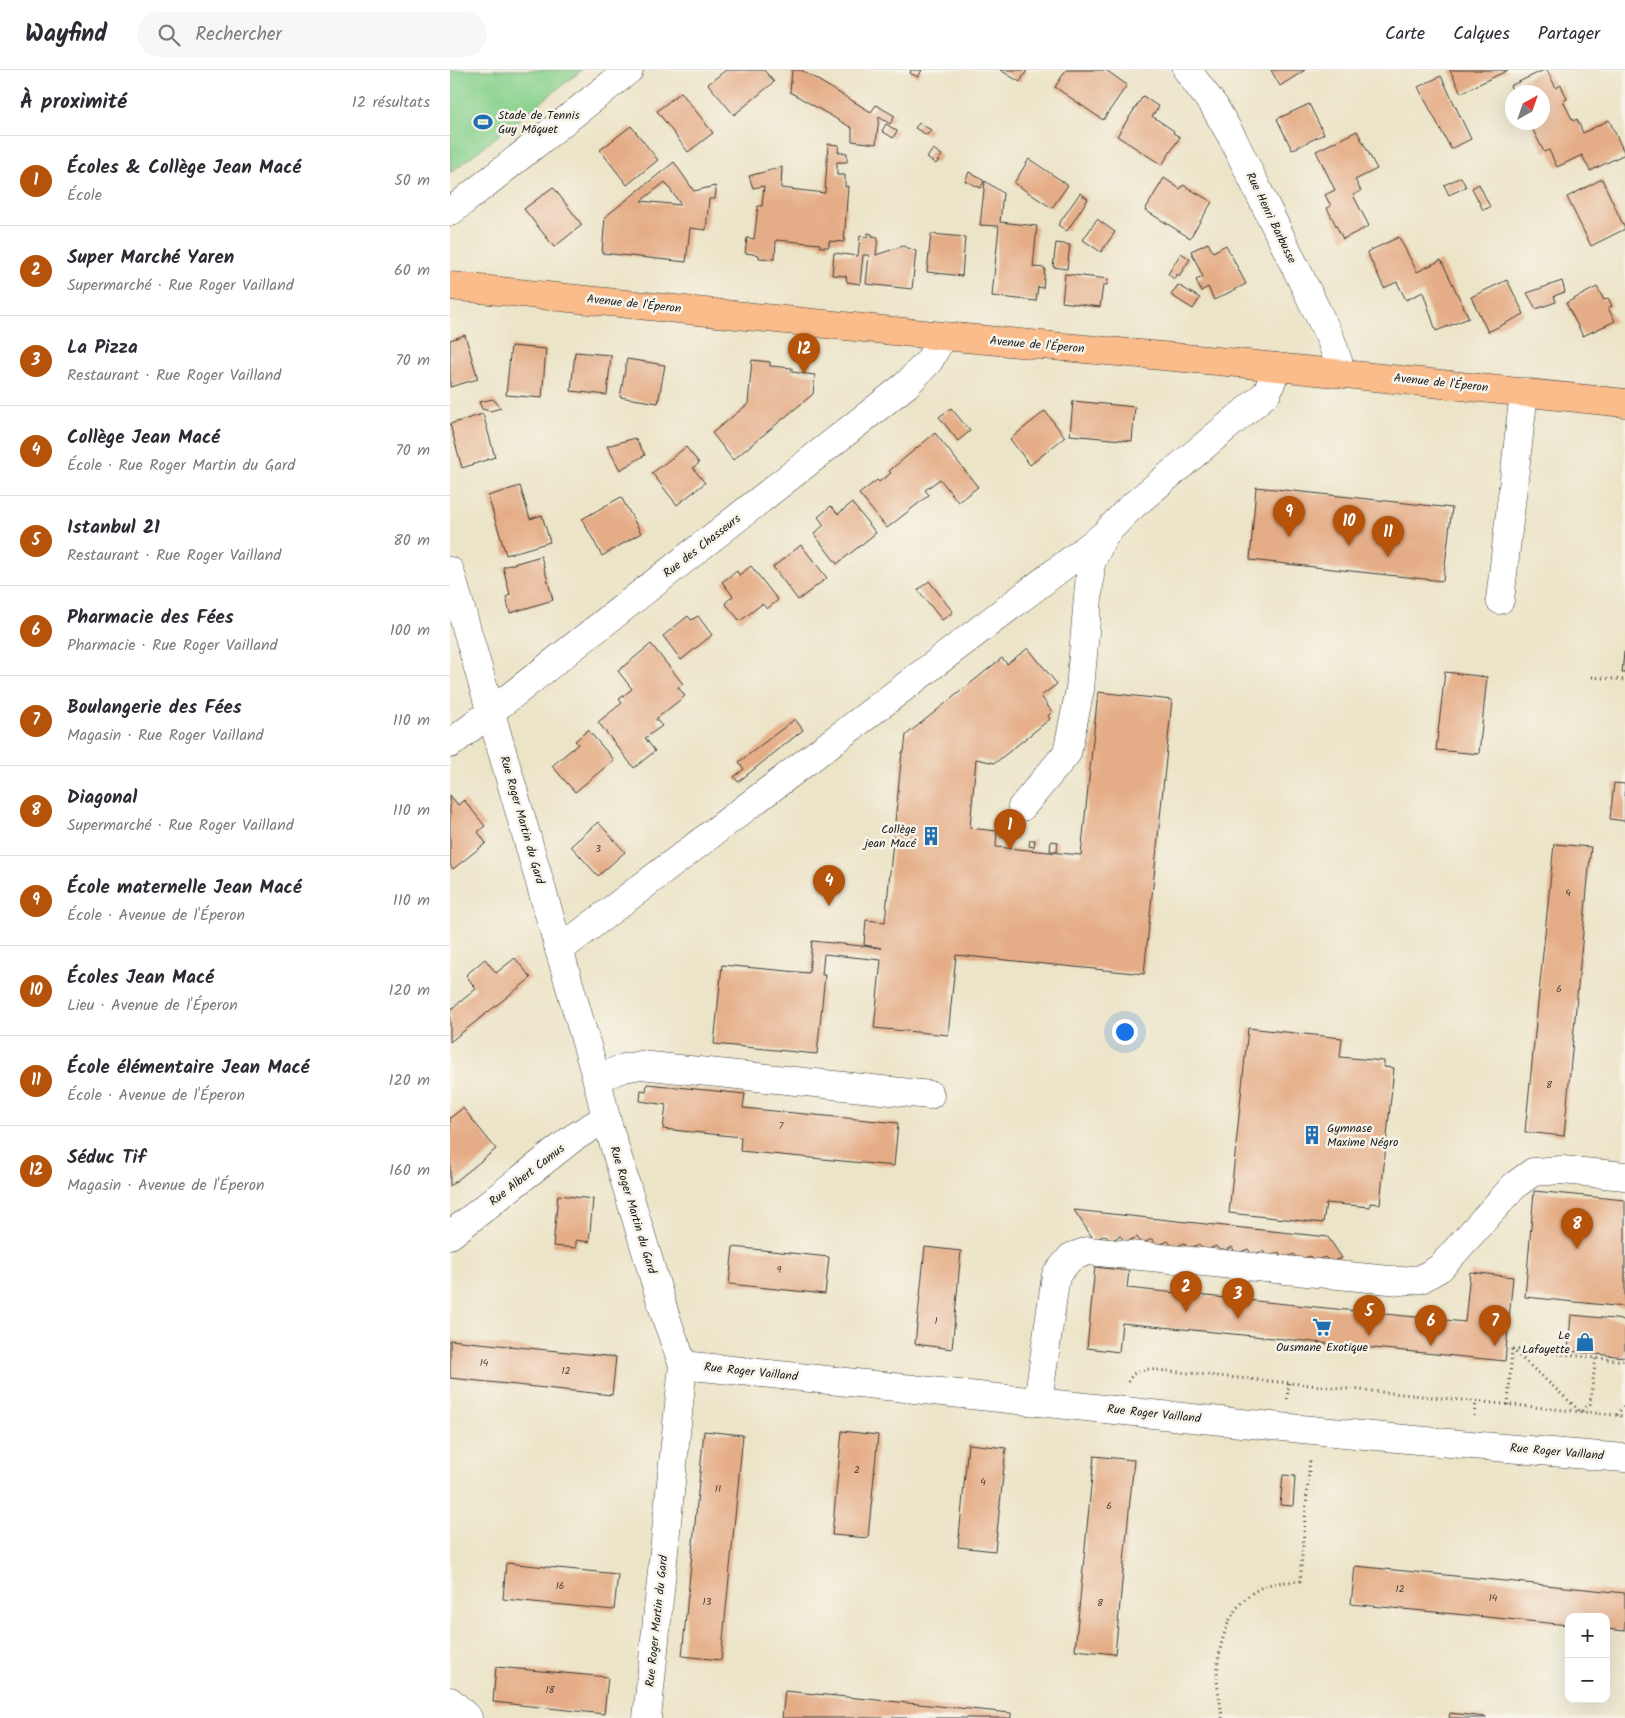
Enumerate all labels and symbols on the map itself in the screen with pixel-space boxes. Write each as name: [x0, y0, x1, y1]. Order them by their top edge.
north arrow: [1505, 85, 1550, 130]
place label: Stade de Tennis Guy Môquet: [498, 106, 580, 139]
sports icon: Stade de Tennis Guy Môquet: [472, 111, 494, 133]
street label: Rue Henri Barbusse: [1241, 169, 1302, 267]
street label: Avenue de l'Éperon: [586, 290, 682, 318]
street label: Avenue de l'Éperon: [989, 331, 1085, 359]
pin: 12: [788, 333, 820, 374]
street label: Avenue de l'Éperon: [1393, 369, 1489, 397]
pin: 9: [1273, 496, 1305, 537]
pin: 10: [1333, 505, 1365, 546]
street label: Rue des Chasseurs: [659, 510, 745, 582]
pin: 11: [1372, 516, 1404, 557]
street label: Rue Roger Martin du Gard: [495, 754, 550, 887]
pin: 1: [994, 809, 1026, 850]
place label: Collège jean Macé: [862, 820, 917, 853]
building icon: Collège jean Macé: [920, 825, 942, 847]
house number: 3: [595, 841, 601, 857]
pin: 4: [813, 865, 845, 906]
house number: 4: [1565, 885, 1571, 901]
house number: 6: [1556, 981, 1562, 997]
your location: [1112, 1019, 1138, 1045]
house number: 8: [1546, 1077, 1553, 1093]
house number: 7: [779, 1118, 784, 1134]
place label: Gymnase Maxime Négro: [1327, 1119, 1398, 1152]
building icon: Gymnase Maxime Négro: [1301, 1124, 1323, 1146]
street label: Rue Albert Camus: [485, 1139, 569, 1211]
street label: Rue Roger Martin du Gard: [605, 1144, 662, 1277]
pin: 8: [1561, 1208, 1593, 1249]
house number: 9: [777, 1262, 782, 1278]
pin: 2: [1170, 1271, 1202, 1312]
pin: 3: [1222, 1278, 1254, 1319]
pin: 5: [1353, 1295, 1385, 1336]
pin: 6: [1415, 1305, 1447, 1346]
pin: 7: [1479, 1305, 1511, 1346]
house number: 1: [934, 1313, 938, 1329]
supermarket icon: Ousmane Exotique: [1311, 1316, 1333, 1338]
place label: Le Lafayette: [1522, 1326, 1571, 1359]
shop icon: Le Lafayette: [1574, 1331, 1596, 1353]
place label: Ousmane Exotique: [1276, 1338, 1369, 1357]
house number: 14: [480, 1355, 489, 1371]
street label: Rue Roger Vailland: [703, 1358, 800, 1386]
house number: 12: [562, 1363, 571, 1379]
street label: Rue Roger Vailland: [1106, 1400, 1203, 1428]
street label: Rue Roger Vailland: [1509, 1438, 1606, 1466]
house number: 2: [854, 1462, 860, 1478]
house number: 4: [980, 1474, 986, 1490]
house number: 11: [715, 1481, 721, 1497]
house number: 6: [1106, 1498, 1112, 1514]
street label: Rue Roger Martin du Gard: [641, 1553, 673, 1688]
house number: 16: [556, 1578, 564, 1594]
house number: 12: [1396, 1581, 1405, 1597]
house number: 14: [1489, 1590, 1498, 1606]
house number: 13: [703, 1594, 712, 1610]
house number: 8: [1097, 1595, 1104, 1611]
house number: 18: [545, 1682, 556, 1698]

